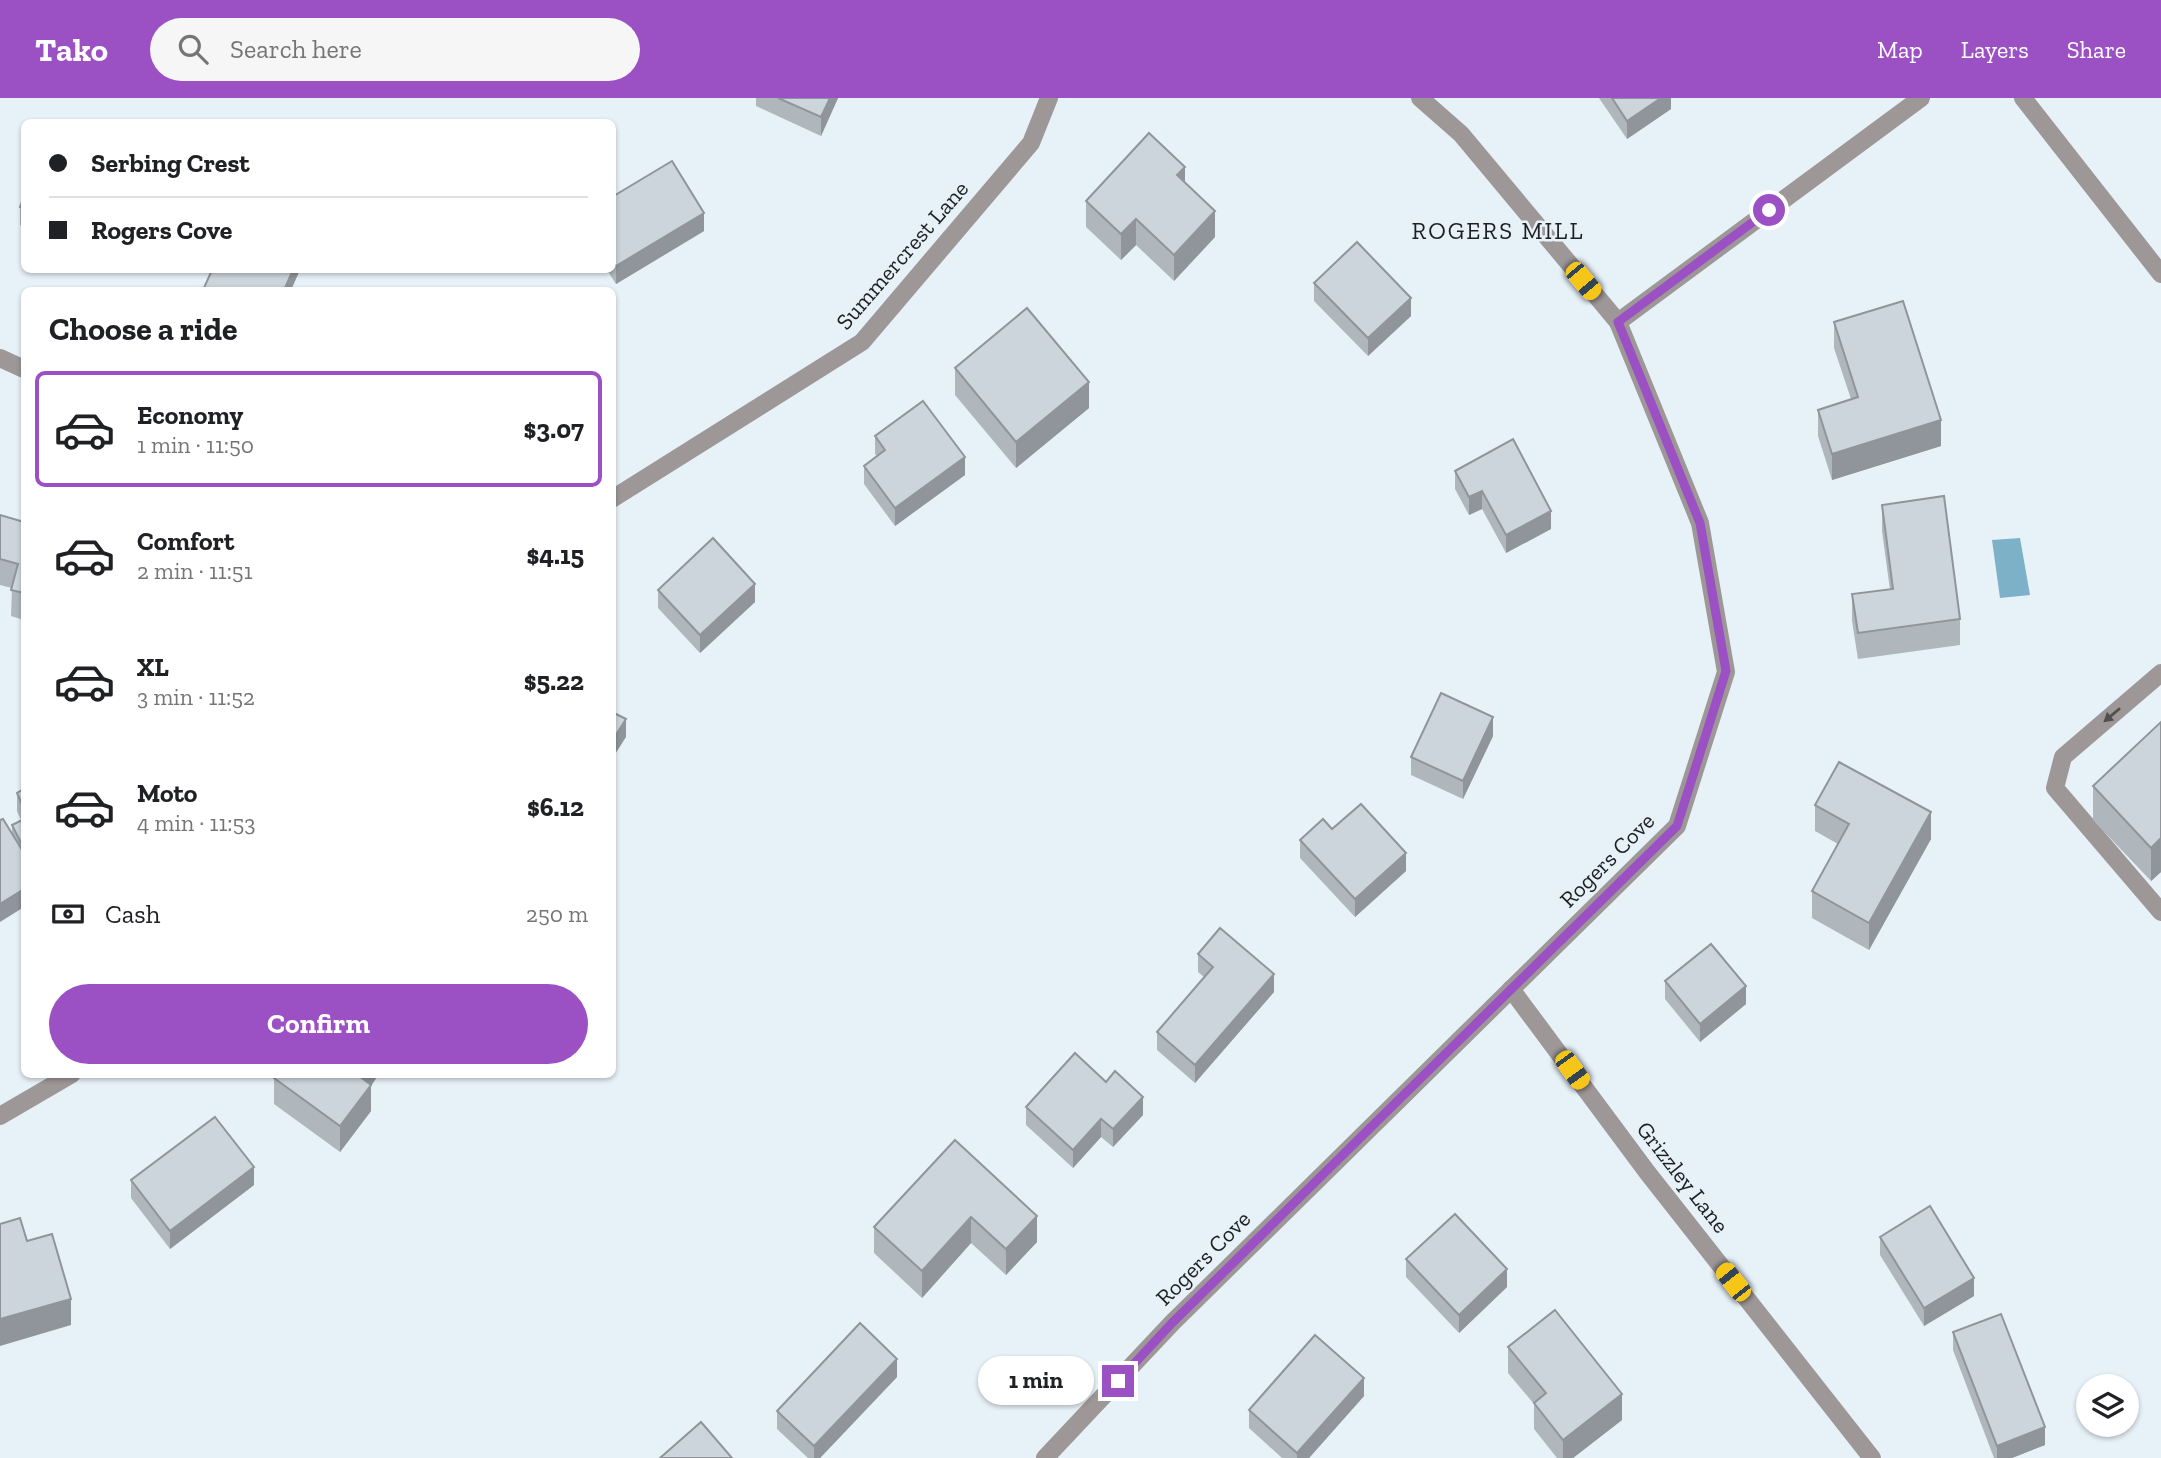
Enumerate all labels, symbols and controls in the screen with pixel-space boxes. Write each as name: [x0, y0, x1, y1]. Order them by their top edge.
search box: [150, 18, 640, 81]
text: Tako: [35, 30, 108, 69]
icon: search: [174, 30, 212, 68]
text: Search here: [230, 33, 362, 65]
text: Map: [1877, 35, 1923, 64]
text: Layers: [1961, 35, 2029, 64]
text: Share: [2067, 35, 2126, 64]
text: Serbing Crest: [91, 147, 250, 179]
street label: Summercrest Lane: [830, 175, 974, 335]
route start: [1753, 194, 1785, 226]
text: Rogers Cove: [91, 214, 232, 246]
district label: ROGERS MILL: [1412, 216, 1584, 245]
car: [1562, 258, 1605, 304]
text: Choose a ride: [49, 310, 237, 348]
icon: car: [53, 398, 116, 461]
text: Economy: [137, 399, 243, 431]
text: $3.07: [524, 413, 584, 445]
text: 1 min · 11:50: [137, 431, 254, 459]
icon: car: [53, 524, 116, 587]
text: Comfort: [137, 525, 234, 557]
text: $4.15: [526, 539, 584, 571]
text: 2 min · 11:51: [137, 557, 253, 585]
icon: car: [53, 650, 116, 713]
text: XL: [137, 651, 169, 683]
text: $5.22: [524, 665, 584, 697]
text: 3 min · 11:52: [137, 683, 255, 711]
one-way arrow: [2103, 707, 2121, 723]
icon: car: [53, 776, 116, 839]
text: Moto: [137, 777, 197, 809]
text: $6.12: [527, 791, 584, 823]
street label: Rogers Cove: [1554, 807, 1660, 913]
text: 4 min · 11:53: [137, 809, 255, 837]
icon: cash: [49, 895, 87, 933]
text: Cash: [105, 898, 160, 930]
text: 250 m: [526, 900, 588, 928]
button: Confirm: [49, 984, 588, 1064]
car: [1552, 1047, 1593, 1093]
street label: Grizzley Lane: [1631, 1116, 1735, 1238]
street label: Rogers Cove: [1150, 1205, 1256, 1311]
car: [1712, 1259, 1755, 1305]
callout: 1 min: [978, 1356, 1094, 1406]
route end: [1102, 1365, 1134, 1397]
text: 1 min: [1009, 1366, 1063, 1394]
map controls: [2076, 1374, 2139, 1437]
button: layers: [2076, 1374, 2139, 1437]

